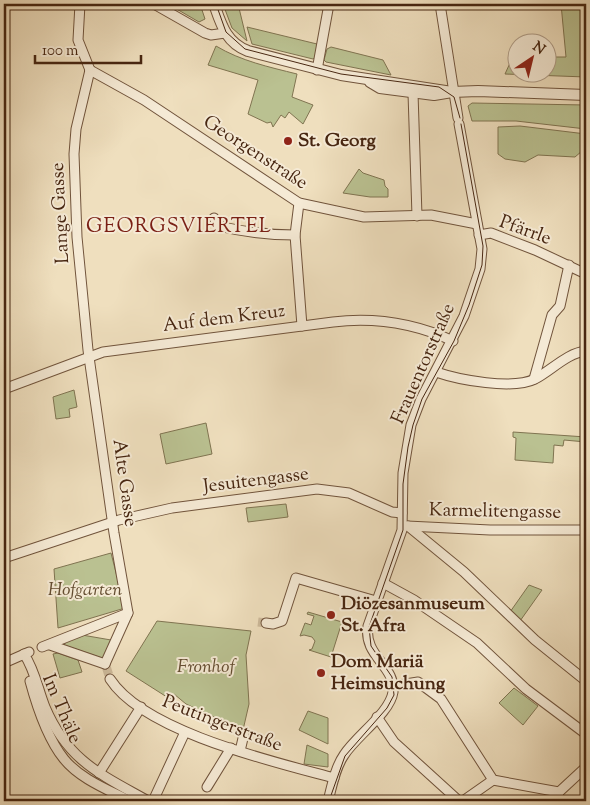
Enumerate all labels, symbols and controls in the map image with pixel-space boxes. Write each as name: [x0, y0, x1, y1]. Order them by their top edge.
scale bar: [35, 32, 141, 64]
north arrow: [508, 32, 558, 82]
text: N: [528, 38, 549, 60]
text: 100 m: [42, 41, 79, 62]
street label: Georgenstraße: [197, 109, 313, 197]
place label: St. Georg: [298, 128, 377, 155]
marker: St. Georg: [282, 135, 294, 147]
street label: Lange Gasse: [45, 162, 77, 264]
street label: Pfärrle: [495, 209, 555, 253]
district label: GEORGSVIERTEL: [86, 213, 272, 242]
street label: Auf dem Kreuz: [161, 298, 287, 340]
street label: Frauentorstraße: [385, 299, 463, 429]
street label: Alte Gasse: [105, 438, 144, 529]
street label: Jesuitengasse: [201, 461, 311, 501]
street label: Karmelitengasse: [429, 497, 562, 527]
park label: Hofgarten: [48, 577, 122, 604]
place label: Diözesanmuseum St. Afra: [341, 591, 485, 640]
marker: Diözesanmuseum St. Afra: [325, 609, 337, 621]
place label: Dom Mariä Heimsuchung: [331, 649, 446, 698]
park label: Fronhof: [177, 654, 237, 681]
marker: Dom Mariä Heimsuchung: [315, 667, 327, 679]
street label: Im Thäle: [34, 670, 88, 748]
street label: Peutingerstraße: [158, 689, 286, 759]

